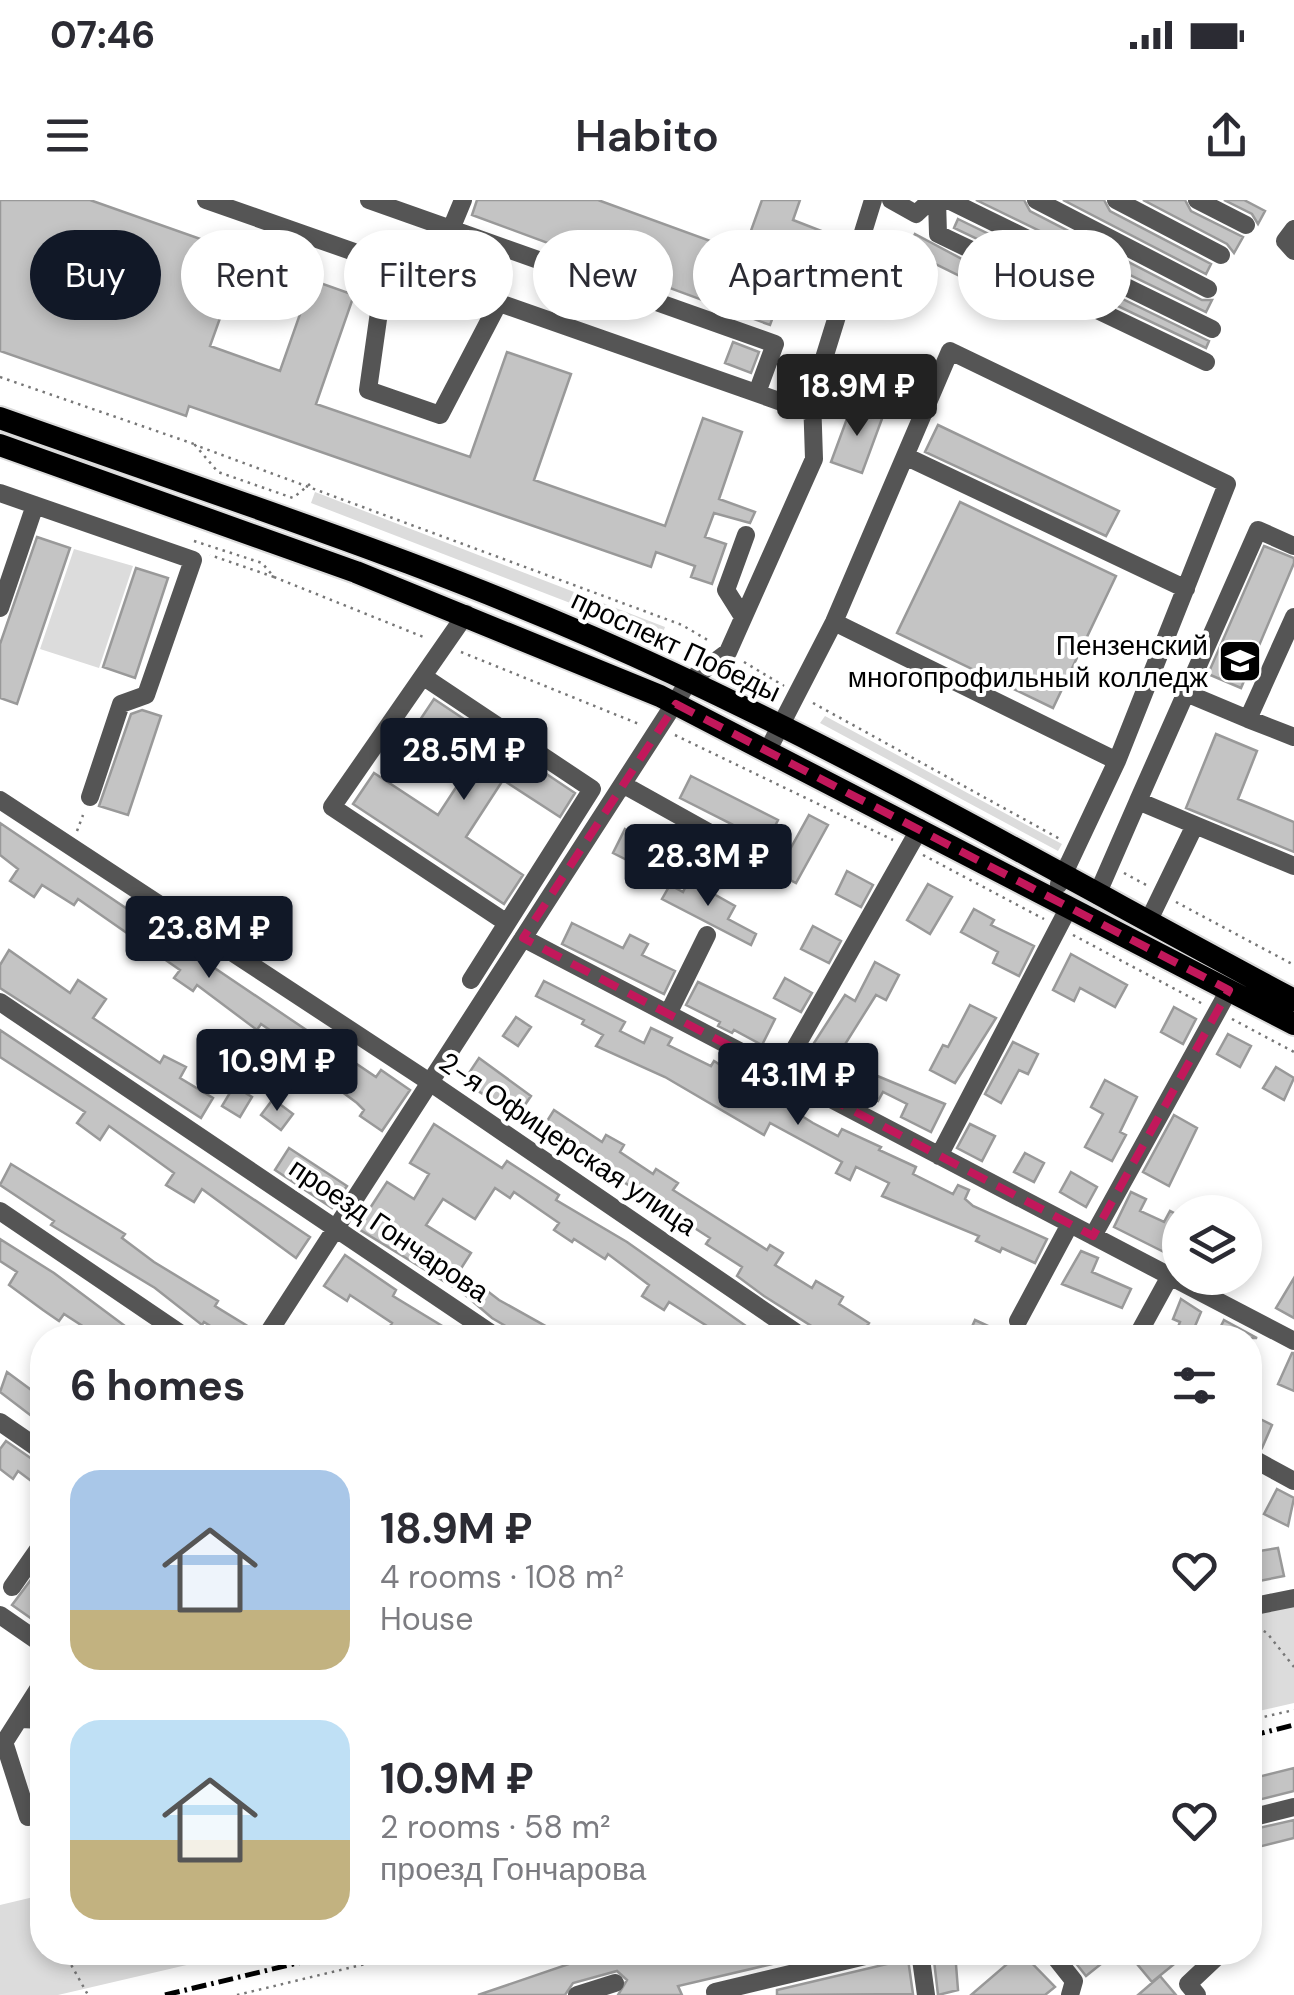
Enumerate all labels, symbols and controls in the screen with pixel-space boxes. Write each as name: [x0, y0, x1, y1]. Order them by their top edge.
text: 07:46: [50, 10, 155, 60]
text: Habito: [575, 106, 719, 165]
icon: menu: [40, 108, 95, 163]
icon: share: [1199, 108, 1254, 163]
chip: Buy: [30, 230, 161, 320]
chip: Rent: [181, 230, 324, 320]
chip: Filters: [344, 230, 513, 320]
chip: New: [533, 230, 673, 320]
chip: Apartment: [693, 230, 938, 320]
chip: House: [958, 230, 1131, 320]
pin: 18.9M ₽: [765, 354, 949, 439]
text: 18.9M ₽: [799, 365, 915, 407]
street label: проспект Победы: [565, 581, 787, 711]
place label: Пензенский многопрофильный колледж: [848, 627, 1208, 696]
school or university icon: Пензенский многопрофильный колледж: [1217, 638, 1263, 684]
pin: 28.5M ₽: [372, 718, 556, 803]
text: 28.5M ₽: [402, 729, 526, 771]
pin: 28.3M ₽: [616, 824, 800, 909]
text: 28.3M ₽: [647, 835, 769, 877]
pin: 23.8M ₽: [117, 896, 301, 981]
text: 23.8M ₽: [148, 907, 270, 949]
pin: 10.9M ₽: [185, 1029, 369, 1114]
text: 10.9M ₽: [218, 1040, 336, 1082]
pin: 43.1M ₽: [706, 1043, 890, 1128]
street label: 2-я Офицерская улица: [432, 1044, 704, 1244]
text: 43.1M ₽: [740, 1054, 856, 1096]
street label: проезд Гончарова: [282, 1150, 496, 1311]
map controls: [1162, 1195, 1262, 1295]
button: layers: [1162, 1195, 1262, 1295]
text: 6 homes: [70, 1358, 245, 1413]
icon: filters: [1167, 1358, 1222, 1413]
text: 18.9M ₽: [380, 1501, 532, 1556]
icon: home: [150, 1510, 270, 1630]
icon: heart: [1167, 1543, 1222, 1598]
text: 4 rooms · 108 m²: [380, 1556, 624, 1598]
text: House: [380, 1598, 473, 1640]
text: 10.9M ₽: [380, 1751, 534, 1806]
icon: home: [150, 1760, 270, 1880]
icon: heart: [1167, 1793, 1222, 1848]
text: 2 rooms · 58 m²: [380, 1806, 611, 1848]
text: проезд Гончарова: [380, 1848, 646, 1890]

